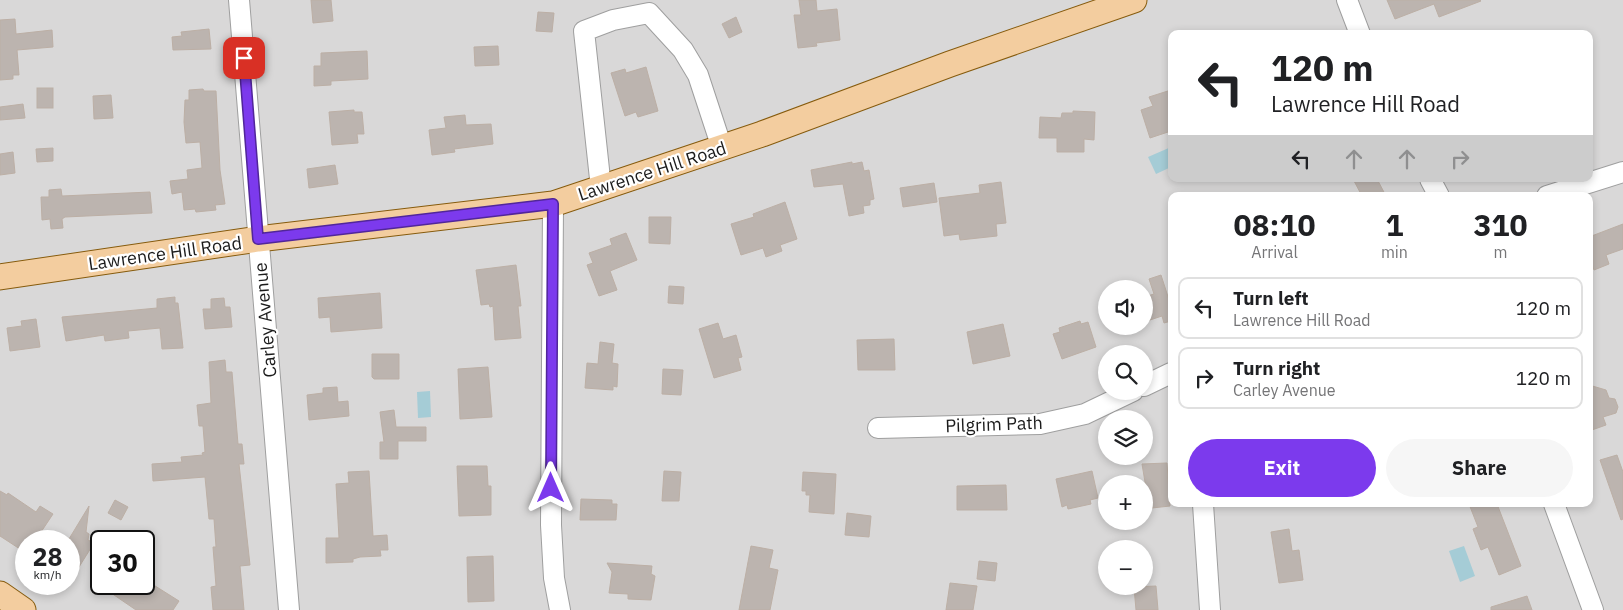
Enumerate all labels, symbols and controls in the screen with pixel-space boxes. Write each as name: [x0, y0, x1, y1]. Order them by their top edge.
pin: [223, 37, 265, 79]
icon: arrive: [230, 44, 258, 72]
text: 120 m: [1271, 45, 1374, 91]
icon: left: [1188, 50, 1253, 115]
text: Lawrence Hill Road: [1271, 89, 1460, 118]
street label: Lawrence Hill Road: [575, 136, 729, 206]
icon: left: [1287, 145, 1315, 173]
icon: ahead: [1340, 145, 1368, 173]
icon: ahead: [1393, 145, 1421, 173]
icon: right: [1446, 145, 1474, 173]
text: 08:10: [1234, 205, 1315, 244]
text: 1: [1385, 205, 1403, 244]
text: 310: [1473, 205, 1527, 244]
street label: Lawrence Hill Road: [87, 231, 243, 275]
text: Arrival: [1251, 242, 1298, 262]
text: min: [1381, 242, 1408, 262]
text: m: [1493, 242, 1507, 262]
street label: Carley Avenue: [249, 261, 281, 378]
map controls: [1098, 280, 1153, 595]
button: sound: [1098, 280, 1153, 335]
text: Turn left: [1233, 286, 1309, 310]
icon: left: [1190, 294, 1218, 322]
text: 120 m: [1516, 296, 1571, 320]
text: Lawrence Hill Road: [1233, 310, 1370, 330]
button: search: [1098, 345, 1153, 400]
text: Turn right: [1233, 356, 1320, 380]
icon: right: [1190, 364, 1218, 392]
text: 120 m: [1516, 366, 1571, 390]
text: Carley Avenue: [1233, 380, 1336, 400]
button: layers: [1098, 410, 1153, 465]
street label: Pilgrim Path: [945, 411, 1043, 437]
button: Exit: [1188, 439, 1376, 497]
button: Share: [1386, 439, 1573, 497]
position arrow: [524, 461, 576, 513]
button: +: [1098, 475, 1153, 530]
speed limit sign: 30: [90, 530, 155, 595]
text: 28: [32, 540, 63, 573]
button: −: [1098, 540, 1153, 595]
text: km/h: [33, 567, 62, 582]

